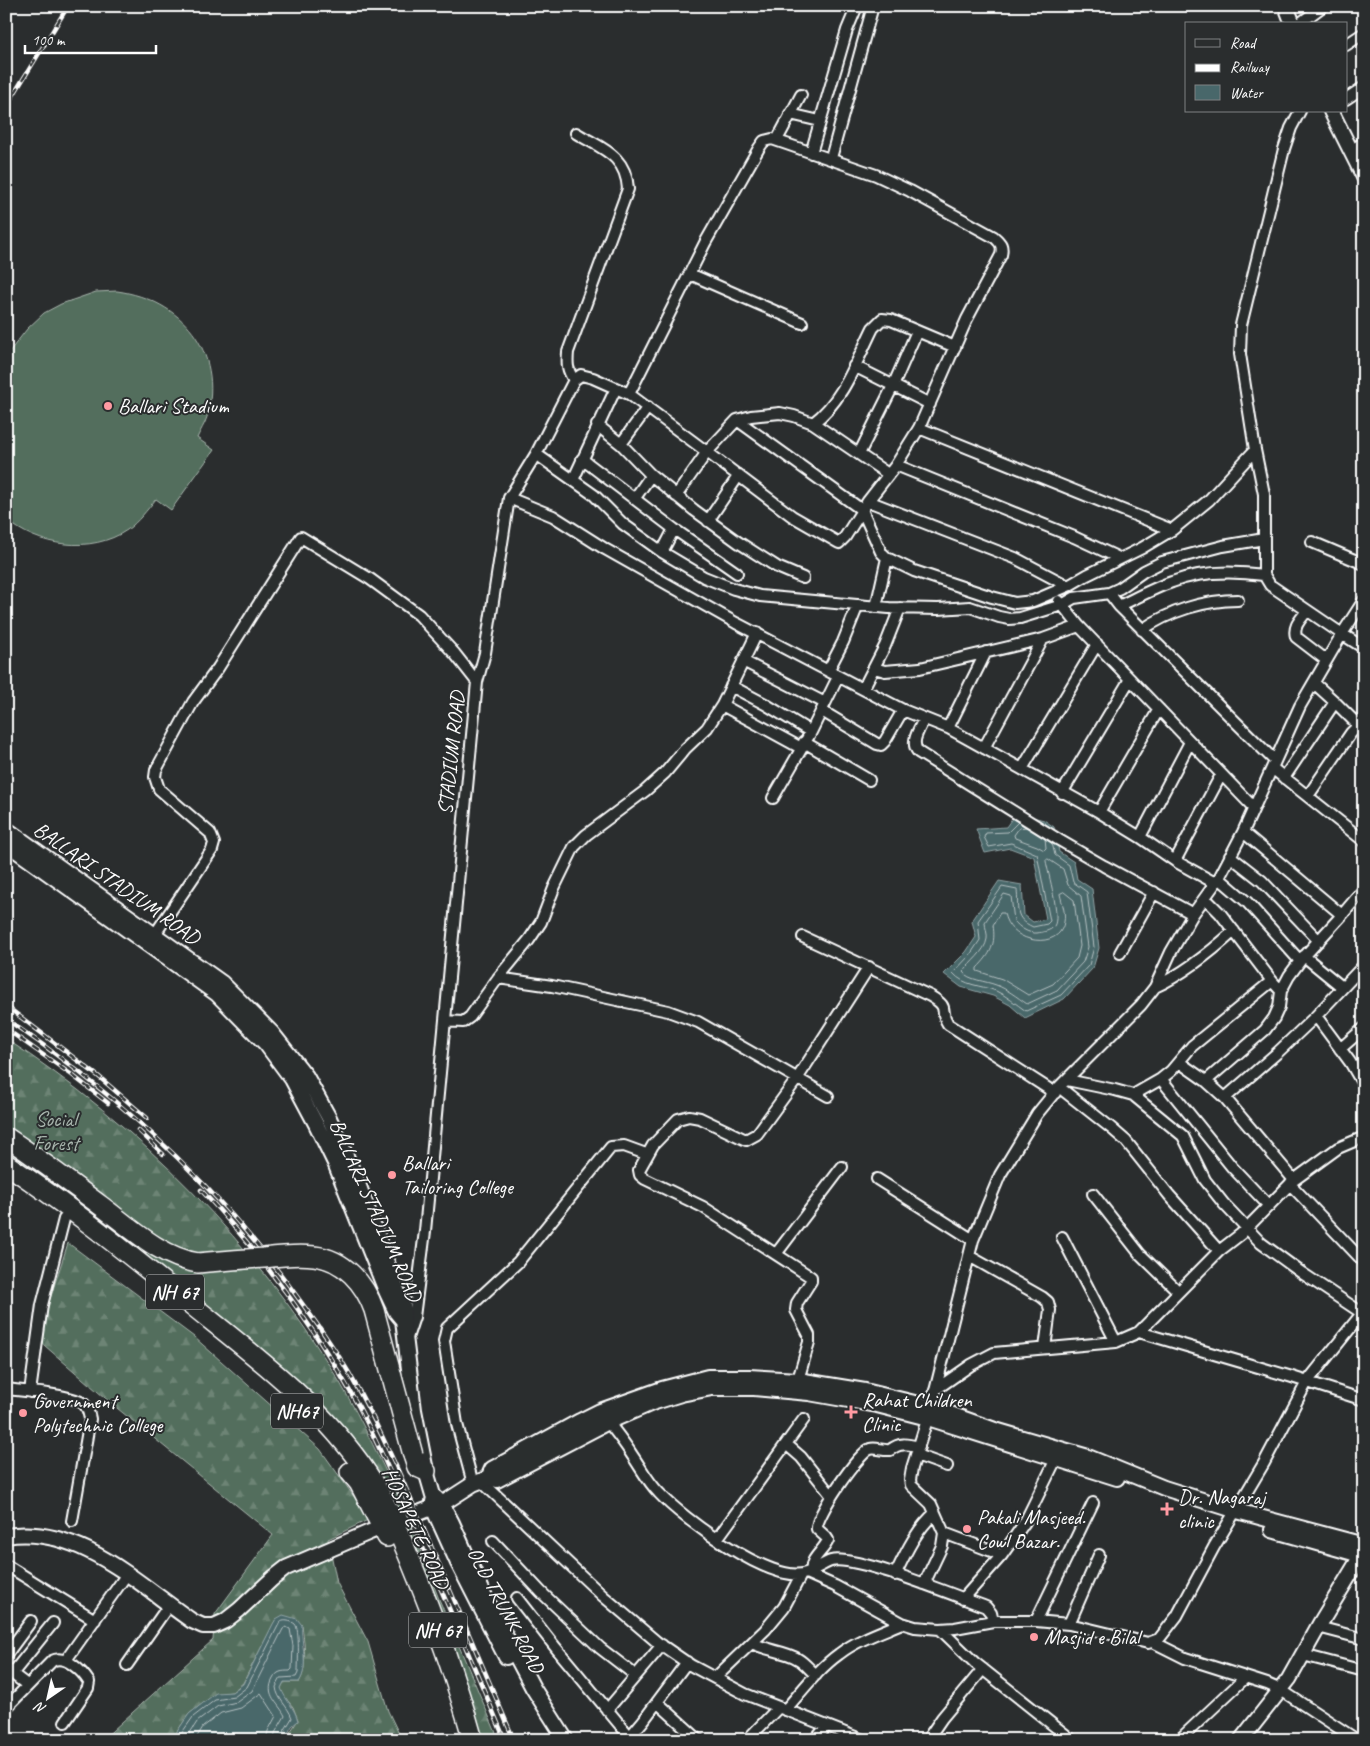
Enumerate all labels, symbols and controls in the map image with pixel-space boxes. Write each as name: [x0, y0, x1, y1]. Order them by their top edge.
scale bar: [25, 22, 156, 54]
legend: [1185, 22, 1348, 112]
text: 100 m: [32, 31, 66, 50]
text: Road: [1230, 34, 1257, 53]
text: Railway: [1230, 58, 1271, 77]
text: Water: [1230, 84, 1264, 103]
place label: Ballari Stadium: [118, 393, 230, 419]
marker: Ballari Stadium: [102, 400, 114, 412]
street label: STADIUM ROAD: [432, 688, 471, 816]
street label: BALLARI STADIUM ROAD: [29, 816, 207, 951]
park label: Social Forest: [33, 1106, 82, 1156]
street label: BALLARI STADIUM ROAD: [324, 1115, 429, 1307]
place label: Ballari Tailoring College: [402, 1150, 515, 1200]
marker: Ballari Tailoring College: [386, 1169, 398, 1181]
road number: NH 67: [146, 1274, 204, 1310]
place label: Rahat Children Clinic: [862, 1387, 972, 1437]
place label: Government Polytechnic College: [33, 1388, 164, 1438]
road number: NH67: [271, 1394, 323, 1428]
marker: Rahat Children Clinic: [844, 1405, 858, 1419]
marker: Government Polytechnic College: [17, 1407, 29, 1419]
street label: HOSAPETE ROAD: [377, 1463, 456, 1595]
place label: Dr. Nagaraj clinic: [1178, 1484, 1268, 1534]
marker: Dr. Nagaraj clinic: [1160, 1502, 1174, 1516]
place label: Pakali Masjeed. Cowl Bazar.: [977, 1504, 1086, 1554]
marker: Pakali Masjeed. Cowl Bazar.: [961, 1523, 973, 1535]
street label: OLD TRUNK ROAD: [462, 1542, 551, 1679]
road number: NH 67: [409, 1612, 467, 1648]
place label: Masjid e Bilal: [1044, 1624, 1143, 1650]
marker: Masjid e Bilal: [1028, 1631, 1040, 1643]
north arrow: [22, 1674, 72, 1724]
text: N: [31, 1698, 49, 1718]

